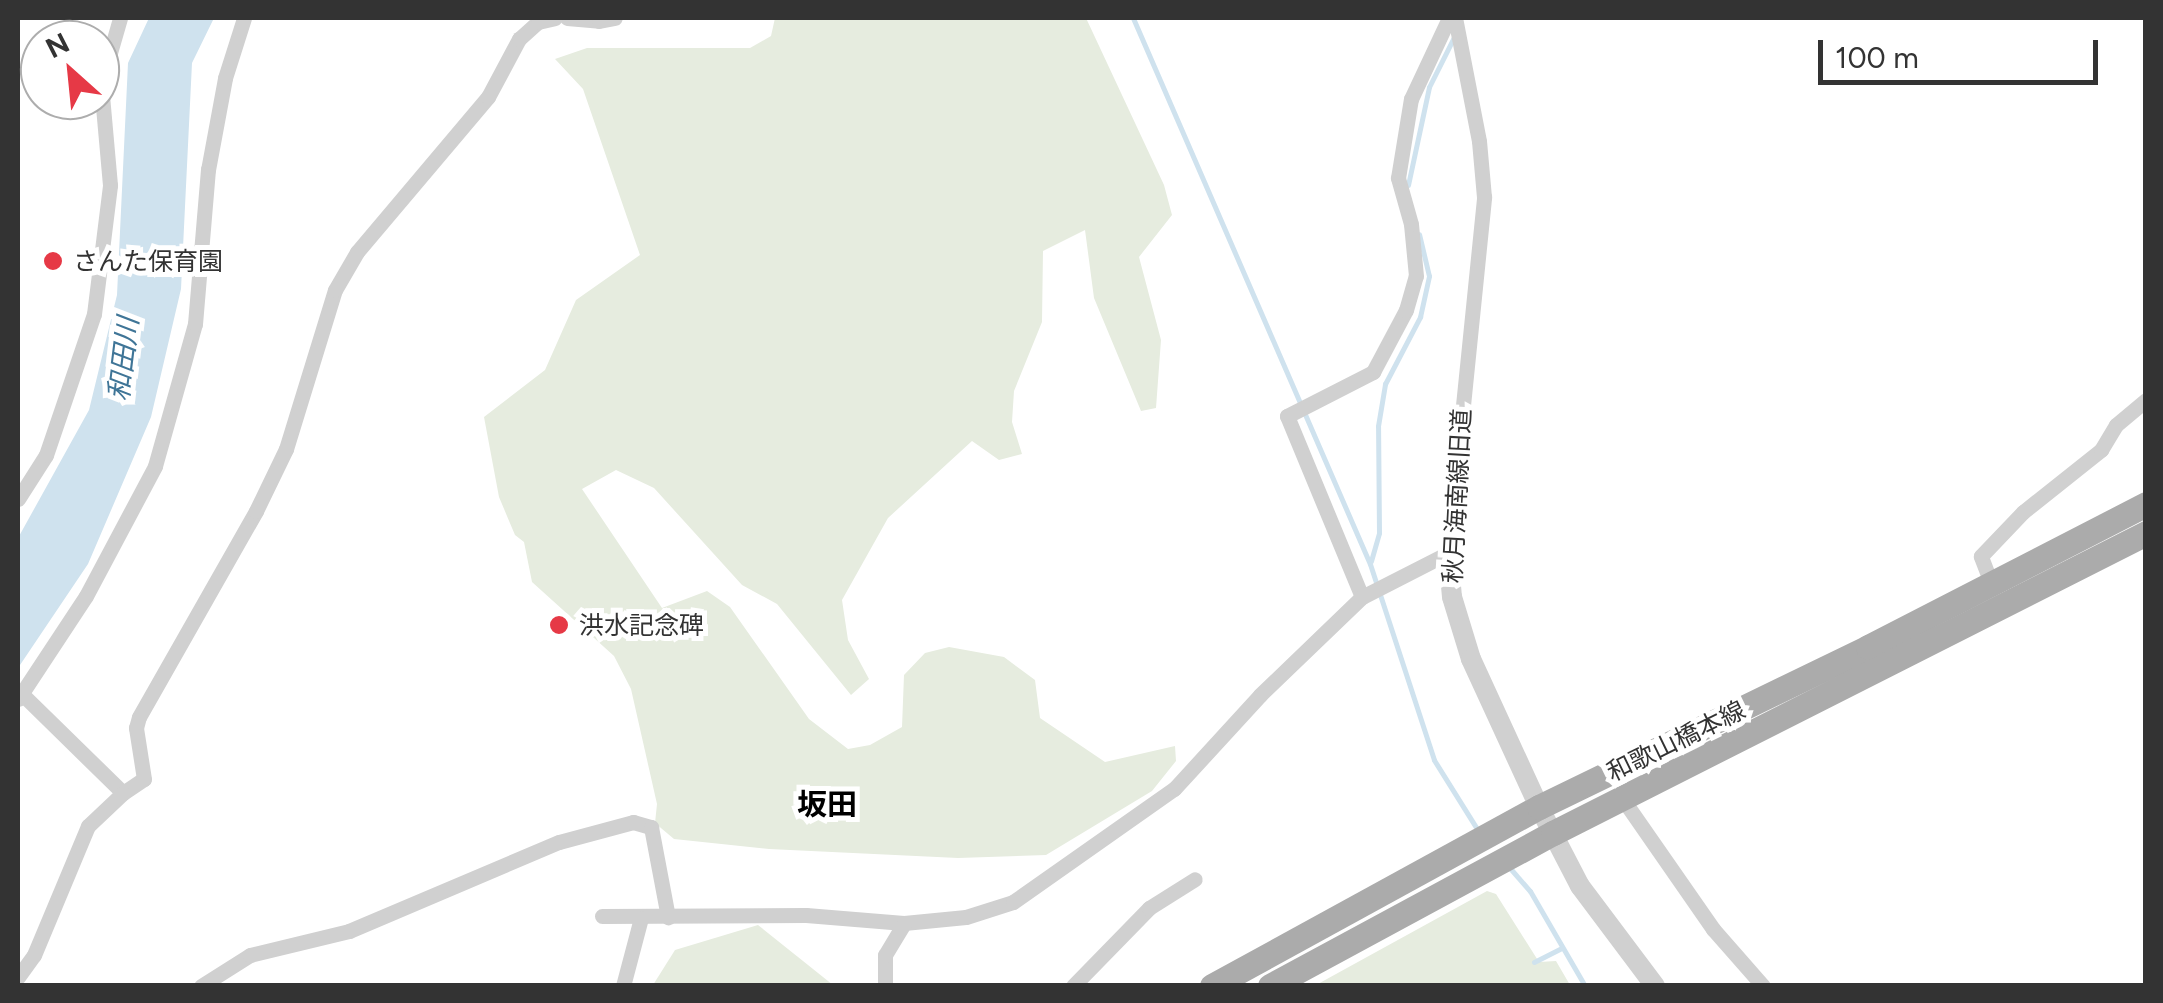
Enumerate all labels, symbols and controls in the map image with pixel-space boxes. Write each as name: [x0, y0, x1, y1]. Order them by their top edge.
north arrow: [20, 20, 120, 120]
scale bar: [1823, 20, 2103, 82]
text: N: [40, 25, 75, 65]
text: 100 m: [1835, 39, 1919, 76]
place label: さんた保育園: [73, 246, 223, 276]
marker: さんた保育園: [42, 250, 64, 272]
water label: 和田川: [101, 315, 145, 403]
street label: 秋月海南線旧道: [1437, 408, 1477, 584]
place label: 洪水記念碑: [579, 610, 704, 640]
marker: 洪水記念碑: [548, 614, 570, 636]
street label: 和歌山橋本線: [1602, 695, 1750, 787]
district label: 坂田: [797, 787, 857, 823]

